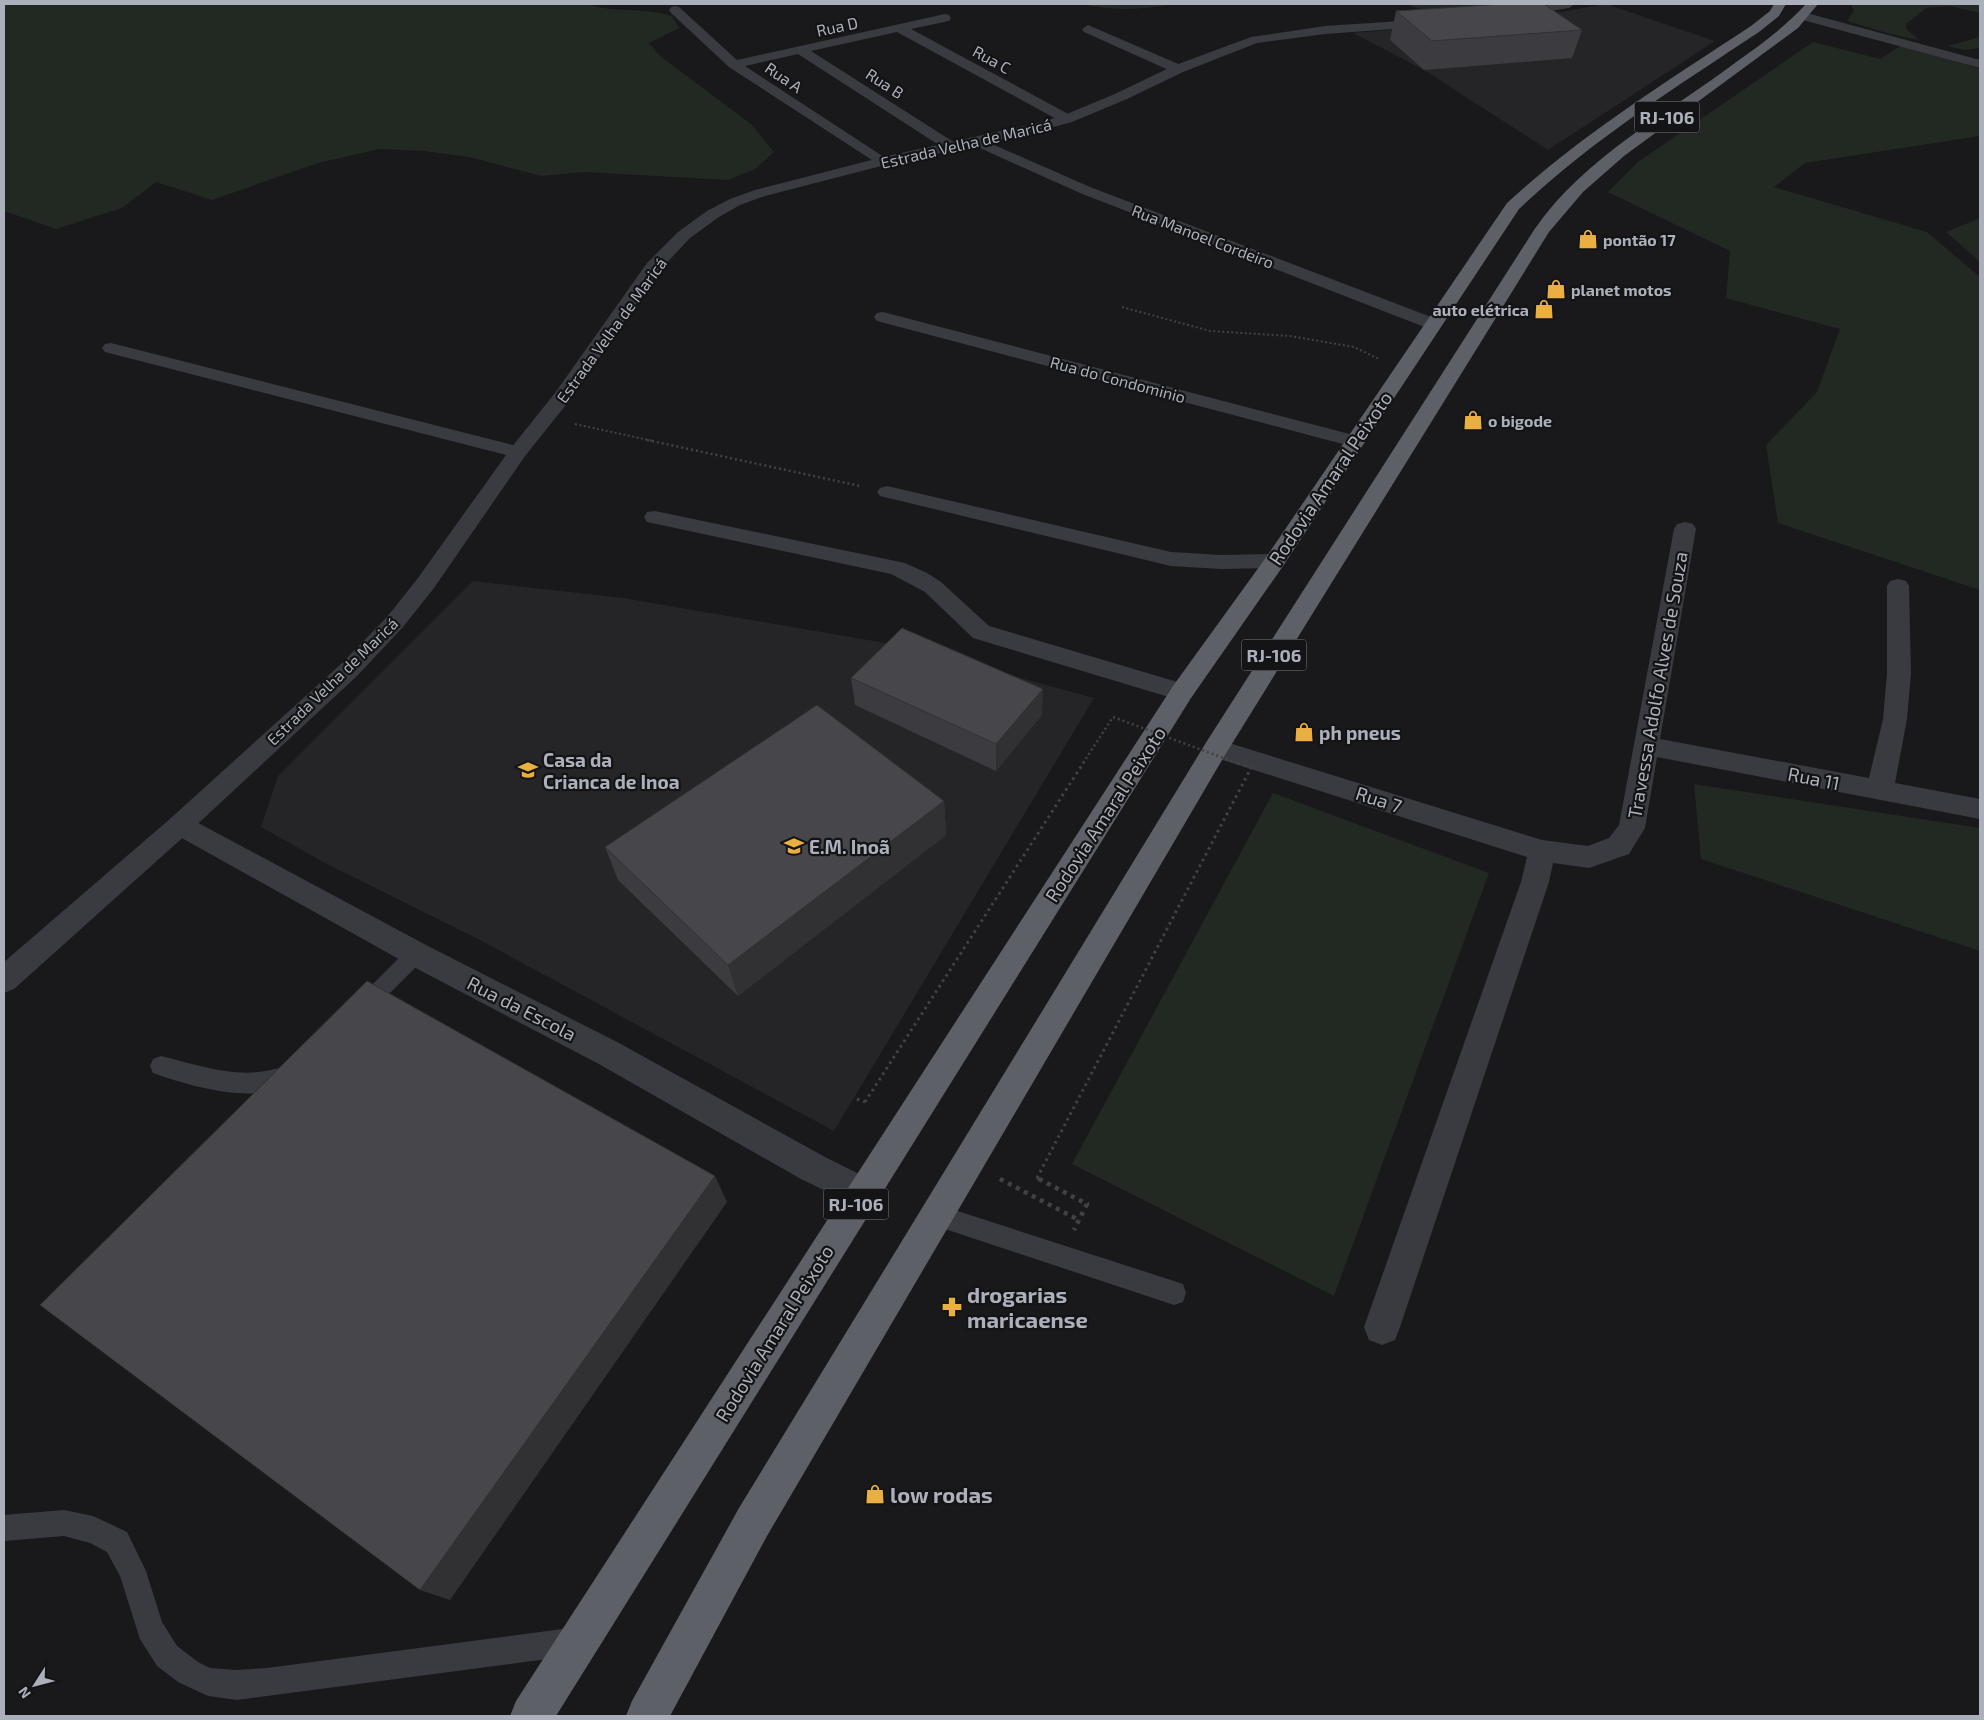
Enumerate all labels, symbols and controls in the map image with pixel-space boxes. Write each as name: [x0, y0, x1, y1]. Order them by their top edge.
street label: Rua D: [814, 12, 860, 40]
street label: Rua C: [970, 41, 1014, 77]
street label: Rua A: [762, 58, 806, 96]
street label: Rua B: [863, 64, 907, 102]
road number: RJ-106: [1634, 101, 1700, 132]
street label: Estrada Velha de Maricá: [879, 114, 1053, 172]
street label: Rua Manoel Cordeiro: [1129, 200, 1277, 272]
shop icon: pontão 17: [1577, 228, 1599, 250]
place label: pontão 17: [1603, 230, 1676, 249]
street label: Estrada Velha de Maricá: [552, 254, 670, 406]
shop icon: planet motos: [1545, 278, 1567, 300]
place label: planet motos: [1571, 280, 1672, 299]
shop icon: auto elétrica: [1533, 298, 1555, 320]
place label: auto elétrica: [1433, 300, 1529, 319]
street label: Rua do Condominio: [1048, 352, 1188, 406]
street label: Rodovia Amaral Peixoto: [1263, 387, 1397, 569]
shop icon: o bigode: [1462, 409, 1484, 431]
place label: o bigode: [1488, 411, 1552, 430]
street label: Travessa Adolfo Alves de Souza: [1622, 550, 1692, 820]
street label: Estrada Velha de Maricá: [263, 613, 401, 749]
road number: RJ-106: [1242, 640, 1306, 670]
shop icon: ph pneus: [1293, 721, 1315, 743]
place label: ph pneus: [1319, 721, 1401, 744]
street label: Rodovia Amaral Peixoto: [1040, 722, 1170, 906]
place label: Casa da Crianca de Inoa: [543, 748, 680, 793]
school or university icon: Casa da Crianca de Inoa: [517, 759, 539, 781]
street label: Rua 11: [1786, 762, 1842, 794]
street label: Rua 7: [1353, 781, 1405, 817]
school or university icon: E.M. Inoã: [783, 835, 805, 857]
place label: E.M. Inoã: [809, 835, 890, 858]
street label: Rua da Escola: [464, 971, 580, 1045]
road number: RJ-106: [824, 1188, 888, 1220]
street label: Rodovia Amaral Peixoto: [710, 1240, 838, 1426]
place label: drogarias maricaense: [967, 1281, 1088, 1332]
pharmacy icon: drogarias maricaense: [941, 1296, 963, 1318]
place label: low rodas: [890, 1481, 993, 1507]
shop icon: low rodas: [864, 1483, 886, 1505]
north arrow: [10, 1660, 60, 1710]
text: N: [14, 1684, 34, 1702]

